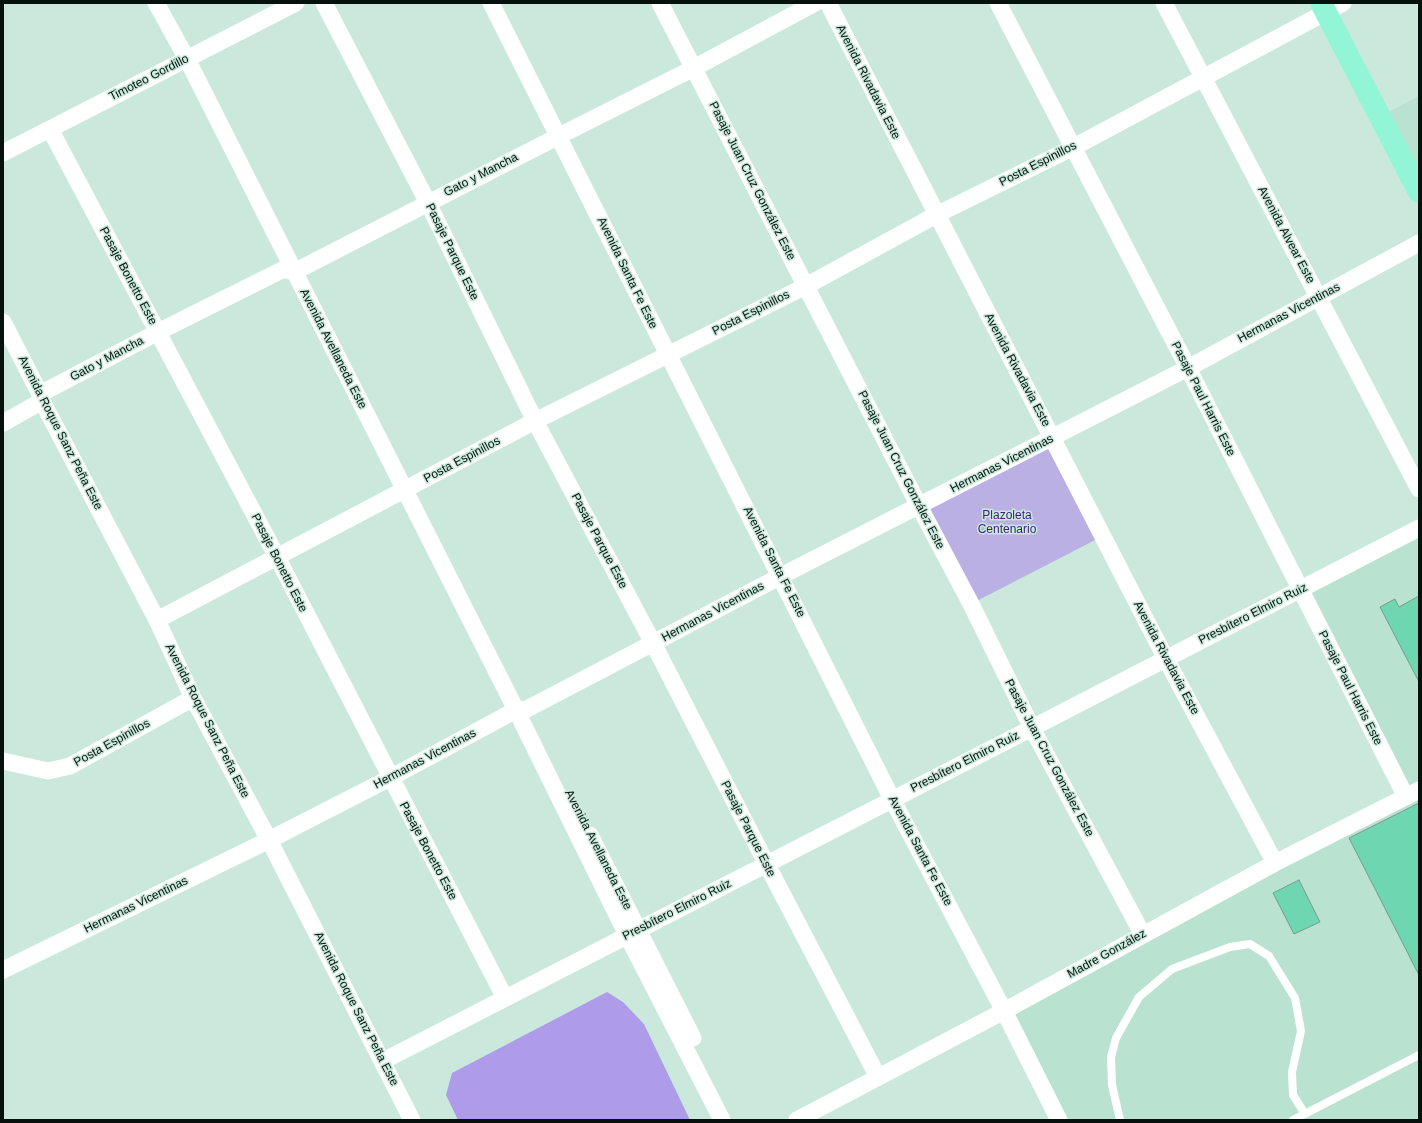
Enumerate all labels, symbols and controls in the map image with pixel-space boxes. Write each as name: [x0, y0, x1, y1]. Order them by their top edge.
street label: Avenida Rivadavia Este: [833, 22, 903, 142]
street label: Timoteo Gordillo: [107, 52, 191, 104]
street label: Pasaje Juan Cruz González Este: [706, 99, 798, 263]
street label: Posta Espinillos: [997, 138, 1079, 190]
street label: Gato y Mancha: [441, 150, 521, 200]
street label: Avenida Alvear Este: [1254, 184, 1318, 286]
street label: Pasaje Parque Este: [422, 201, 482, 303]
street label: Avenida Santa Fe Este: [594, 215, 660, 331]
street label: Pasaje Bonetto Este: [96, 225, 160, 327]
street label: Hermanas Vicentinas: [1235, 280, 1343, 346]
street label: Avenida Avellaneda Este: [296, 286, 370, 412]
street label: Posta Espinillos: [710, 287, 792, 339]
street label: Avenida Rivadavia Este: [981, 311, 1053, 429]
street label: Gato y Mancha: [68, 334, 146, 384]
street label: Pasaje Paul Harris Este: [1168, 339, 1238, 459]
street label: Avenida Roque Sanz Peña Este: [15, 353, 105, 513]
street label: Pasaje Juan Cruz González Este: [855, 388, 947, 552]
street label: Hermanas Vicentinas: [948, 432, 1056, 496]
street label: Posta Espinillos: [421, 434, 503, 486]
street label: Pasaje Parque Este: [568, 491, 630, 591]
street label: Avenida Santa Fe Este: [740, 504, 808, 620]
park label: Plazoleta Centenario: [978, 509, 1036, 537]
street label: Pasaje Bonetto Este: [248, 511, 310, 615]
street label: Hermanas Vicentinas: [659, 579, 767, 645]
street label: Presbítero Elmiro Ruiz: [1196, 580, 1310, 648]
street label: Avenida Rivadavia Este: [1130, 599, 1202, 717]
street label: Pasaje Paul Harris Este: [1315, 628, 1385, 748]
street label: Avenida Roque Sanz Peña Este: [162, 641, 252, 801]
street label: Pasaje Juan Cruz González Este: [1001, 677, 1097, 839]
street label: Posta Espinillos: [71, 716, 153, 770]
street label: Hermanas Vicentinas: [371, 726, 479, 792]
street label: Presbítero Elmiro Ruiz: [908, 728, 1022, 796]
street label: Pasaje Parque Este: [718, 778, 778, 880]
street label: Avenida Avellaneda Este: [561, 787, 635, 913]
street label: Avenida Santa Fe Este: [885, 794, 955, 908]
street label: Pasaje Bonetto Este: [396, 800, 460, 902]
street label: Hermanas Vicentinas: [82, 874, 190, 936]
street label: Presbítero Elmiro Ruiz: [620, 876, 734, 944]
street label: Madre González: [1065, 926, 1149, 982]
street label: Avenida Roque Sanz Peña Este: [311, 929, 401, 1089]

